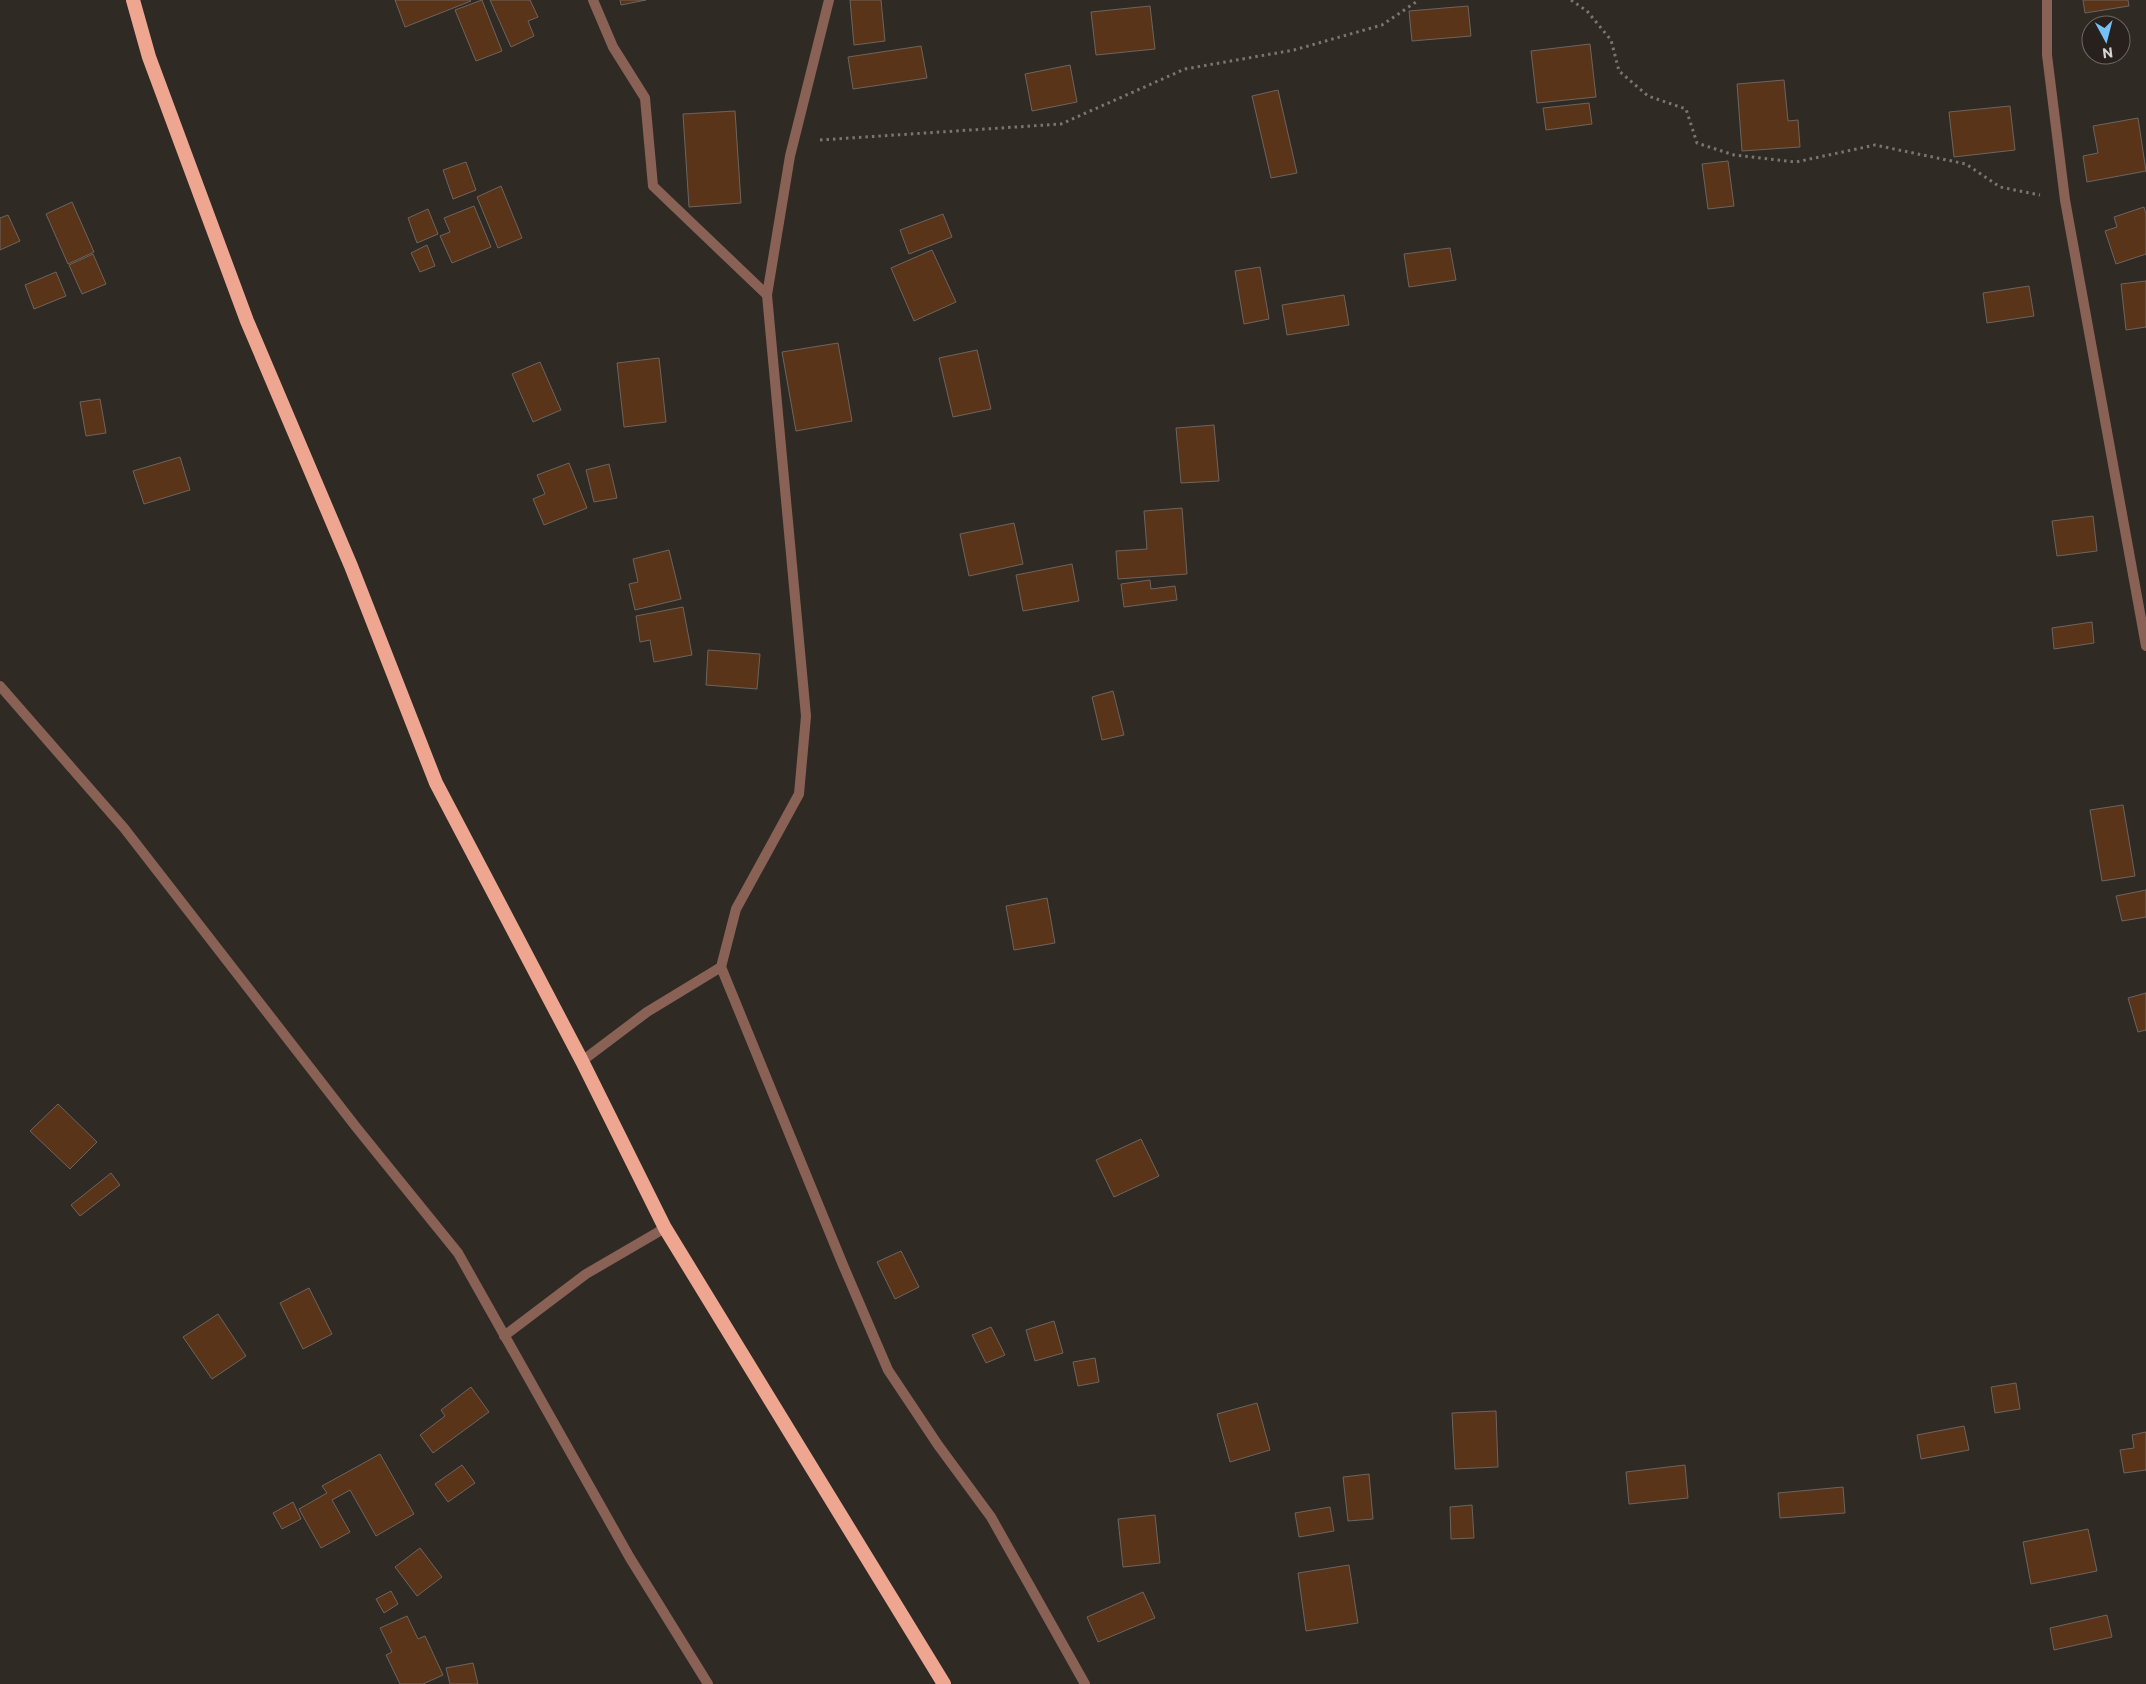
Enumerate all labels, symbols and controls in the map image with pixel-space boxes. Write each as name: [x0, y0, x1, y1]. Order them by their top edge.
north arrow: [2081, 15, 2131, 65]
text: N: [2101, 44, 2114, 62]

